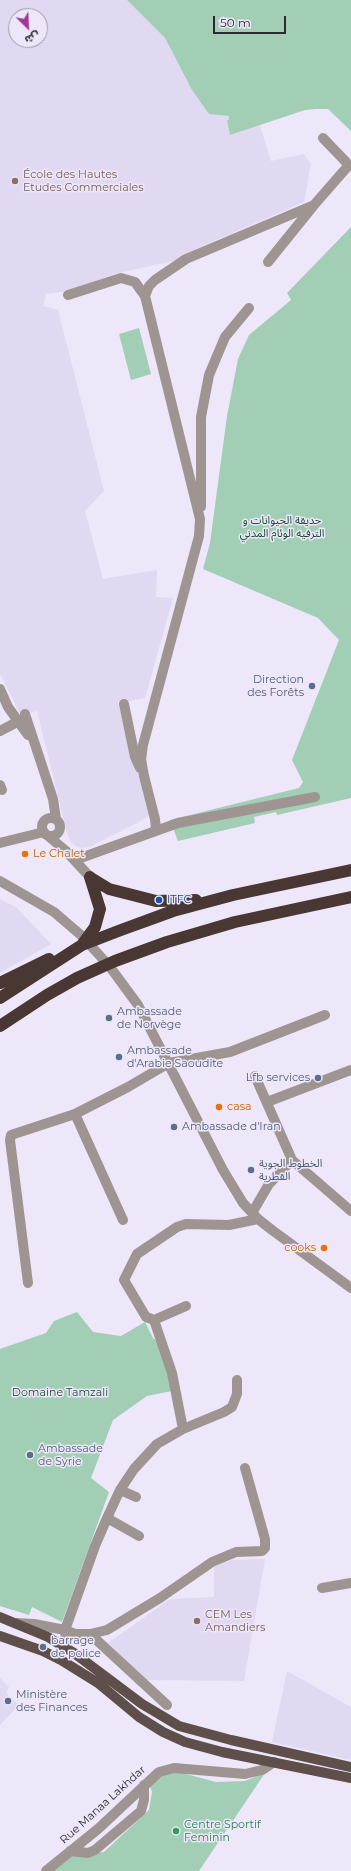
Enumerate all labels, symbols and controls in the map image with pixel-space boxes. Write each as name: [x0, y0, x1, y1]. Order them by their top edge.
north arrow: [8, 8, 48, 48]
scale bar: [215, 8, 288, 34]
text: 50 m: [220, 15, 251, 30]
text: ش: [23, 29, 42, 48]
place label: École des Hautes Etudes Commerciales: [23, 168, 144, 194]
marker: École des Hautes Etudes Commerciales: [10, 176, 20, 186]
park label: حديقة الحيوانات و الترفيه الوئام المدني: [240, 514, 324, 540]
place label: Direction des Forêts: [247, 673, 304, 699]
marker: Direction des Forêts: [307, 681, 317, 691]
place label: Le Chalet: [33, 847, 85, 861]
marker: Le Chalet: [20, 849, 30, 859]
place label: ITFC: [167, 893, 191, 907]
marker: ITFC: [154, 895, 164, 905]
place label: Ambassade de Norvège: [117, 1005, 182, 1031]
marker: Ambassade de Norvège: [104, 1013, 114, 1023]
place label: Ambassade d'Arabie Saoudite: [127, 1044, 223, 1070]
marker: Ambassade d'Arabie Saoudite: [114, 1052, 124, 1062]
place label: Lfb services: [246, 1071, 310, 1085]
marker: Lfb services: [313, 1073, 323, 1083]
place label: casa: [227, 1100, 252, 1114]
marker: casa: [214, 1102, 224, 1112]
place label: Ambassade d'Iran: [182, 1120, 281, 1134]
marker: Ambassade d'Iran: [169, 1122, 179, 1132]
place label: الخطوط الجوية القطرية: [259, 1157, 322, 1183]
marker: الخطوط الجوية القطرية: [246, 1165, 256, 1175]
place label: cooks: [284, 1241, 316, 1255]
marker: cooks: [319, 1243, 329, 1253]
park label: Domaine Tamzali: [12, 1386, 108, 1400]
place label: Ambassade de Syrie: [38, 1442, 103, 1468]
marker: Ambassade de Syrie: [25, 1450, 35, 1460]
place label: CEM Les Amandiers: [205, 1608, 265, 1634]
marker: CEM Les Amandiers: [192, 1616, 202, 1626]
place label: barrage de police: [51, 1634, 101, 1660]
marker: barrage de police: [38, 1642, 48, 1652]
place label: Ministère des Finances: [16, 1688, 88, 1714]
marker: Ministère des Finances: [3, 1696, 13, 1706]
street label: Rue Manaa Lakhdar: [58, 1763, 148, 1847]
place label: Centre Sportif Feminin: [184, 1818, 261, 1844]
marker: Centre Sportif Feminin: [171, 1826, 181, 1836]

